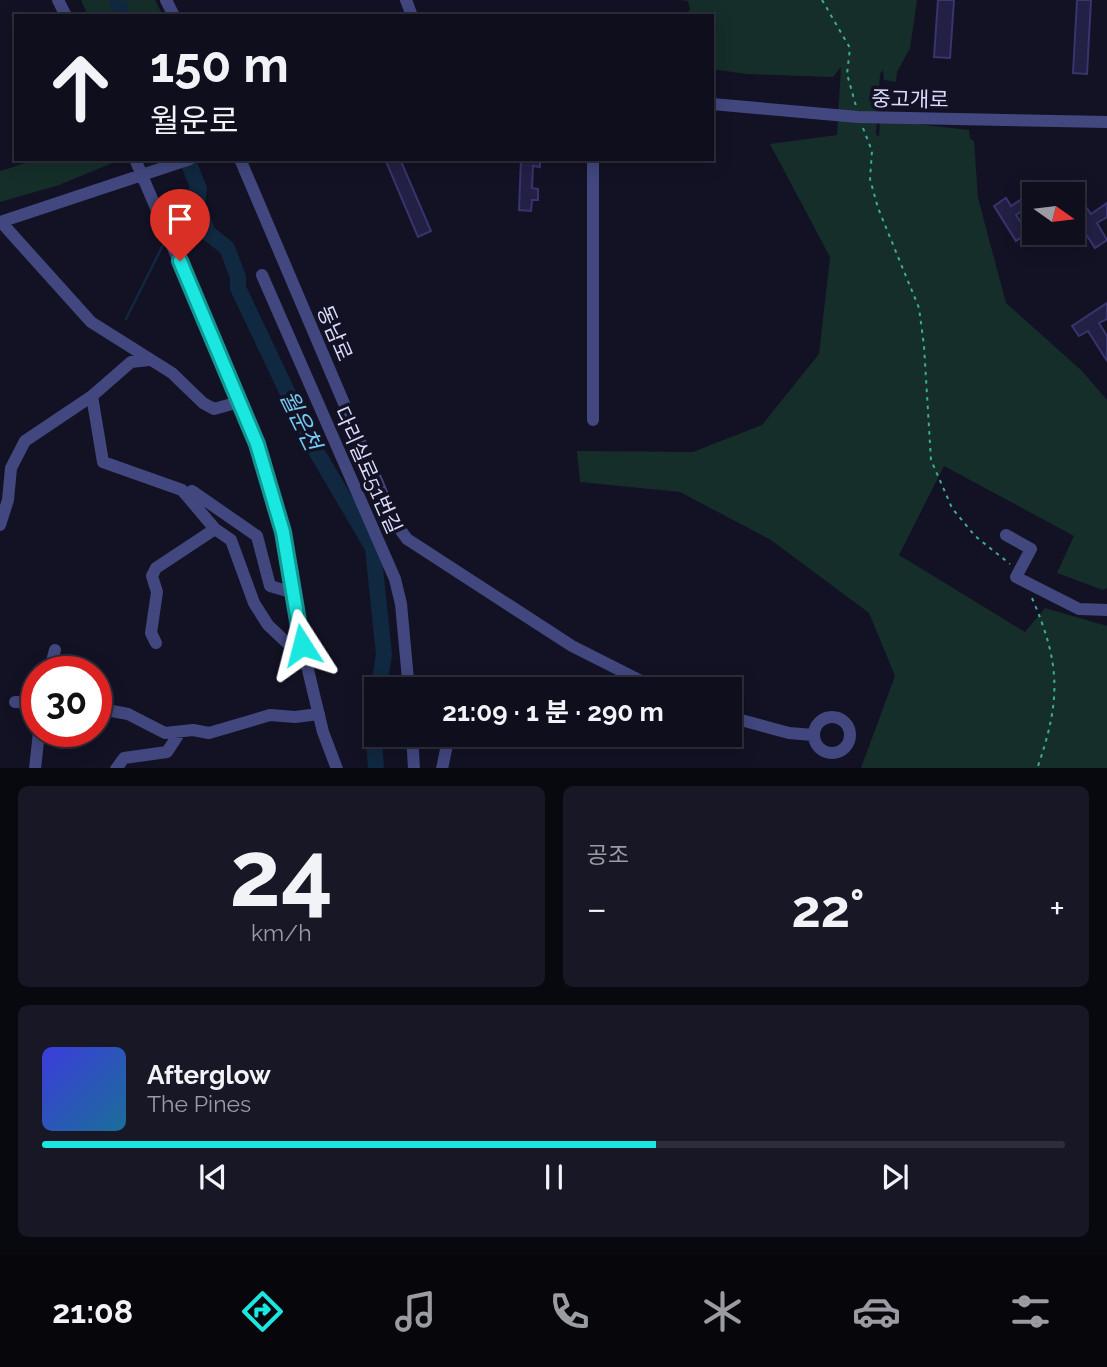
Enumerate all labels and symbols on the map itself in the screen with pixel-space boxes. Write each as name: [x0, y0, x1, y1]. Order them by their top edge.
street label: 중고개로: [871, 86, 949, 112]
north arrow: [1022, 182, 1085, 245]
pin: [150, 189, 210, 261]
street label: 동남로: [312, 301, 358, 365]
water label: 월운천: [275, 386, 328, 457]
street label: 다리실로51번길: [329, 403, 407, 537]
position arrow: [265, 608, 339, 682]
speed limit sign: 30: [21, 656, 112, 747]

